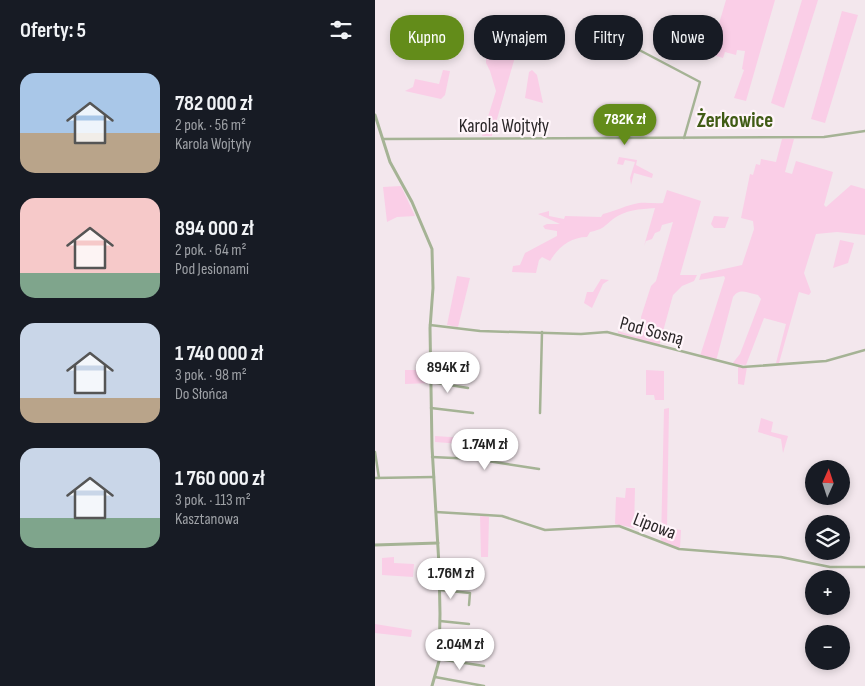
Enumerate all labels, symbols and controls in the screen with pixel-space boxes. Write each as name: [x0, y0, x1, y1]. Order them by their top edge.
chip: Kupno: [390, 15, 464, 60]
chip: Wynajem: [474, 15, 565, 60]
chip: Filtry: [575, 15, 643, 60]
chip: Nowe: [653, 15, 723, 60]
icon: filters: [327, 16, 355, 44]
text: Oferty: 5: [20, 18, 86, 43]
text: 782 000 zł: [175, 91, 252, 116]
icon: home: [60, 93, 120, 153]
pin: 782K zł: [579, 104, 671, 146]
district label: Żerkowice: [697, 108, 773, 133]
text: 782K zł: [604, 110, 646, 129]
street label: Karola Wojtyły: [459, 115, 550, 138]
text: 2 pok. · 56 m²: [175, 116, 246, 135]
text: Karola Wojtyły: [175, 135, 251, 154]
text: 894 000 zł: [175, 216, 254, 241]
icon: home: [60, 218, 120, 278]
text: 2 pok. · 64 m²: [175, 241, 247, 260]
text: Pod Jesionami: [175, 260, 249, 279]
street label: Pod Sosną: [617, 312, 686, 351]
text: 1 740 000 zł: [175, 341, 263, 366]
icon: home: [60, 343, 120, 403]
pin: 894K zł: [402, 352, 494, 394]
text: 894K zł: [427, 358, 469, 377]
text: 3 pok. · 98 m²: [175, 366, 247, 385]
text: Do Słońca: [175, 385, 228, 404]
pin: 1.74M zł: [433, 428, 537, 471]
text: 1.74M zł: [462, 435, 508, 454]
north arrow: [805, 460, 850, 505]
map controls: [805, 460, 850, 670]
text: 1 760 000 zł: [175, 466, 265, 491]
icon: home: [60, 468, 120, 528]
text: 3 pok. · 113 m²: [175, 491, 251, 510]
street label: Lipowa: [630, 508, 679, 545]
text: Kasztanowa: [175, 510, 239, 529]
button: layers: [805, 515, 850, 560]
pin: 1.76M zł: [399, 558, 503, 600]
text: 1.76M zł: [428, 564, 474, 583]
button: +: [805, 570, 850, 615]
button: −: [805, 625, 850, 670]
pin: 2.04M zł: [408, 628, 512, 671]
text: 2.04M zł: [436, 635, 484, 654]

